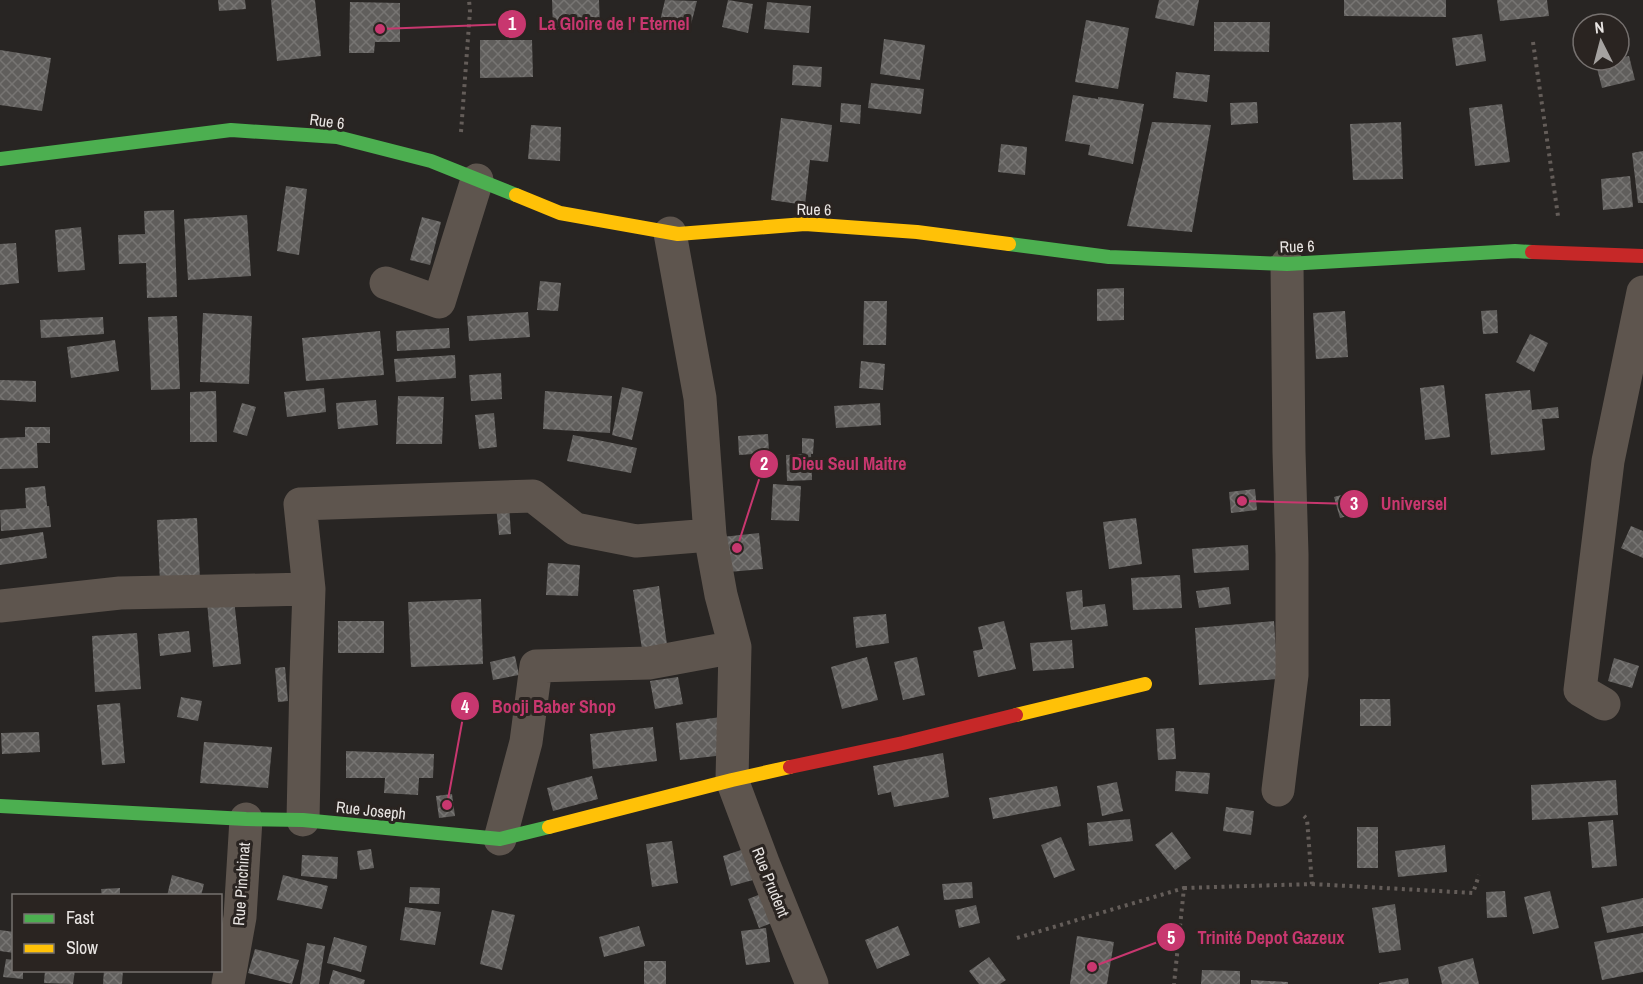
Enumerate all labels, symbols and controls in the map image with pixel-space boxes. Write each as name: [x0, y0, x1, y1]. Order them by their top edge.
callout: La Gloire de l' Eternel: [497, 6, 702, 42]
text: 1: [508, 11, 517, 36]
text: La Gloire de l' Eternel: [538, 11, 690, 36]
north arrow: [1571, 12, 1631, 72]
text: N: [1594, 16, 1605, 39]
street label: Rue 6: [308, 108, 346, 134]
street label: Rue 6: [796, 198, 832, 220]
street label: Rue 6: [1279, 234, 1315, 258]
callout: Dieu Seul Maitre: [749, 446, 918, 482]
text: 2: [760, 451, 768, 476]
text: Dieu Seul Maitre: [792, 451, 906, 476]
callout: Universel: [1339, 486, 1459, 522]
text: 3: [1350, 491, 1358, 516]
text: Universel: [1381, 491, 1447, 516]
callout: Booji Baber Shop: [450, 688, 628, 724]
text: 4: [461, 694, 470, 719]
text: Booji Baber Shop: [492, 694, 616, 719]
street label: Rue Joseph: [335, 795, 407, 825]
street label: Rue Pinchinat: [227, 841, 255, 926]
street label: Rue Prudent: [747, 844, 795, 921]
legend: [12, 894, 222, 972]
text: Fast: [66, 905, 94, 930]
callout: Trinité Depot Gazeux: [1156, 919, 1357, 955]
text: 5: [1167, 925, 1175, 950]
text: Trinité Depot Gazeux: [1198, 925, 1345, 950]
text: Slow: [66, 935, 98, 960]

